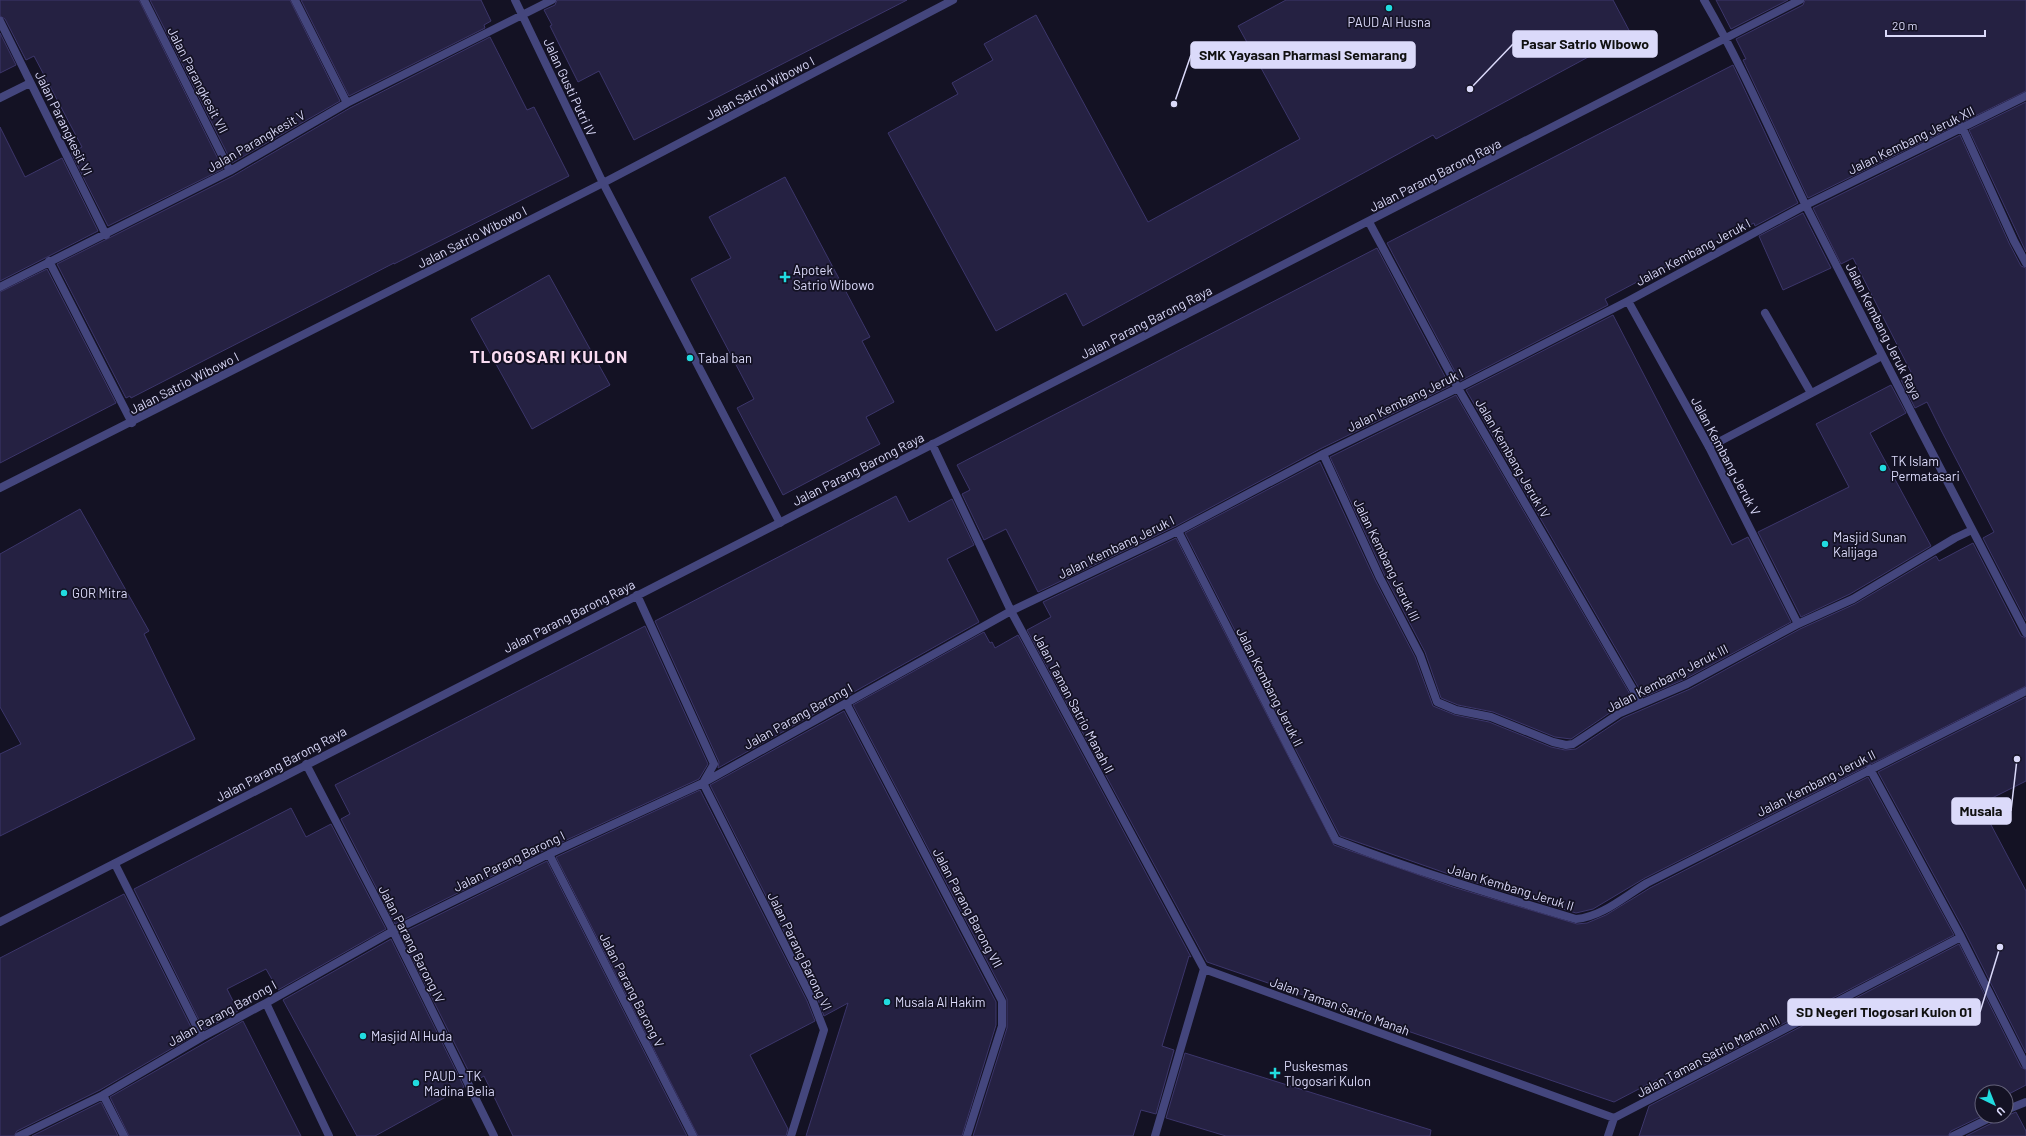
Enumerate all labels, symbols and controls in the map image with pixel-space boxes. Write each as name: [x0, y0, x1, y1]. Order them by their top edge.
marker: PAUD Al Husna: [1384, 3, 1394, 13]
scale bar: [1886, 12, 1985, 38]
place label: PAUD Al Husna: [1347, 14, 1431, 30]
text: 20 m: [1892, 18, 1918, 32]
street label: Jalan Parangkesit VII: [164, 24, 232, 136]
callout: Pasar Satrio Wibowo: [1513, 31, 1657, 57]
street label: Jalan Gusti Putri IV: [540, 35, 600, 139]
text: Pasar Satrio Wibowo: [1521, 35, 1649, 52]
callout: SMK Yayasan Pharmasi Semarang: [1191, 42, 1415, 68]
text: SMK Yayasan Pharmasi Semarang: [1199, 46, 1407, 63]
street label: Jalan Satrio Wibowo I: [703, 53, 817, 123]
street label: Jalan Parangkesit VI: [32, 68, 96, 178]
street label: Jalan Kembang Jeruk XII: [1845, 102, 1977, 178]
street label: Jalan Parangkesit V: [204, 106, 308, 176]
street label: Jalan Parang Barong Raya: [1366, 135, 1504, 215]
street label: Jalan Satrio Wibowo I: [415, 202, 529, 272]
street label: Jalan Kembang Jeruk I: [1633, 215, 1753, 289]
street label: Jalan Kembang Jeruk Raya: [1843, 260, 1925, 402]
place label: Apotek Satrio Wibowo: [793, 262, 874, 293]
marker: Apotek Satrio Wibowo: [780, 272, 790, 282]
street label: Jalan Parang Barong Raya: [1077, 282, 1215, 362]
district label: TLOGOSARI KULON: [470, 346, 628, 366]
street label: Jalan Satrio Wibowo I: [127, 348, 241, 418]
place label: Tabal ban: [698, 350, 752, 366]
marker: Tabal ban: [685, 353, 695, 363]
street label: Jalan Kembang Jeruk I: [1344, 365, 1466, 435]
street label: Jalan Kembang Jeruk V: [1688, 394, 1764, 518]
street label: Jalan Kembang Jeruk IV: [1472, 395, 1554, 521]
street label: Jalan Parang Barong Raya: [789, 429, 927, 509]
place label: TK Islam Permatasari: [1891, 453, 1960, 484]
marker: TK Islam Permatasari: [1878, 463, 1888, 473]
street label: Jalan Kembang Jeruk III: [1350, 496, 1424, 624]
street label: Jalan Kembang Jeruk I: [1055, 512, 1177, 582]
place label: Masjid Sunan Kalijaga: [1833, 529, 1907, 560]
marker: Masjid Sunan Kalijaga: [1820, 539, 1830, 549]
street label: Jalan Parang Barong Raya: [500, 576, 638, 656]
place label: GOR Mitra: [72, 585, 127, 601]
marker: GOR Mitra: [59, 588, 69, 598]
street label: Jalan Kembang Jeruk II: [1233, 625, 1307, 749]
street label: Jalan Taman Satrio Manah II: [1030, 630, 1118, 776]
street label: Jalan Kembang Jeruk III: [1603, 640, 1731, 716]
street label: Jalan Parang Barong I: [741, 679, 855, 753]
street label: Jalan Parang Barong Raya: [213, 723, 349, 805]
street label: Jalan Kembang Jeruk II: [1754, 746, 1878, 820]
callout: Musala: [1952, 798, 2011, 824]
text: Musala: [1960, 802, 2002, 819]
street label: Jalan Parang Barong I: [451, 827, 567, 895]
street label: Jalan Parang Barong VII: [930, 846, 1006, 970]
street label: Jalan Kembang Jeruk II: [1446, 860, 1576, 914]
street label: Jalan Parang Barong IV: [375, 883, 449, 1006]
street label: Jalan Parang Barong VI: [764, 889, 836, 1013]
street label: Jalan Parang Barong V: [596, 930, 668, 1050]
street label: Jalan Taman Satrio Manah: [1268, 973, 1412, 1039]
street label: Jalan Parang Barong I: [165, 976, 279, 1050]
place label: Musala Al Hakim: [895, 994, 986, 1010]
marker: Musala Al Hakim: [882, 997, 892, 1007]
callout: SD Negeri Tlogosari Kulon 01: [1788, 999, 1980, 1025]
text: SD Negeri Tlogosari Kulon 01: [1796, 1003, 1972, 1020]
street label: Jalan Taman Satrio Manah III: [1634, 1011, 1782, 1101]
place label: Masjid Al Huda: [371, 1028, 452, 1044]
marker: Masjid Al Huda: [358, 1031, 368, 1041]
place label: Puskesmas Tlogosari Kulon: [1284, 1058, 1371, 1089]
marker: Puskesmas Tlogosari Kulon: [1269, 1067, 1281, 1079]
place label: PAUD - TK Madina Belia: [424, 1068, 495, 1099]
marker: PAUD - TK Madina Belia: [411, 1078, 421, 1088]
north arrow: [1974, 1084, 2014, 1124]
text: U: [1994, 1105, 2008, 1119]

